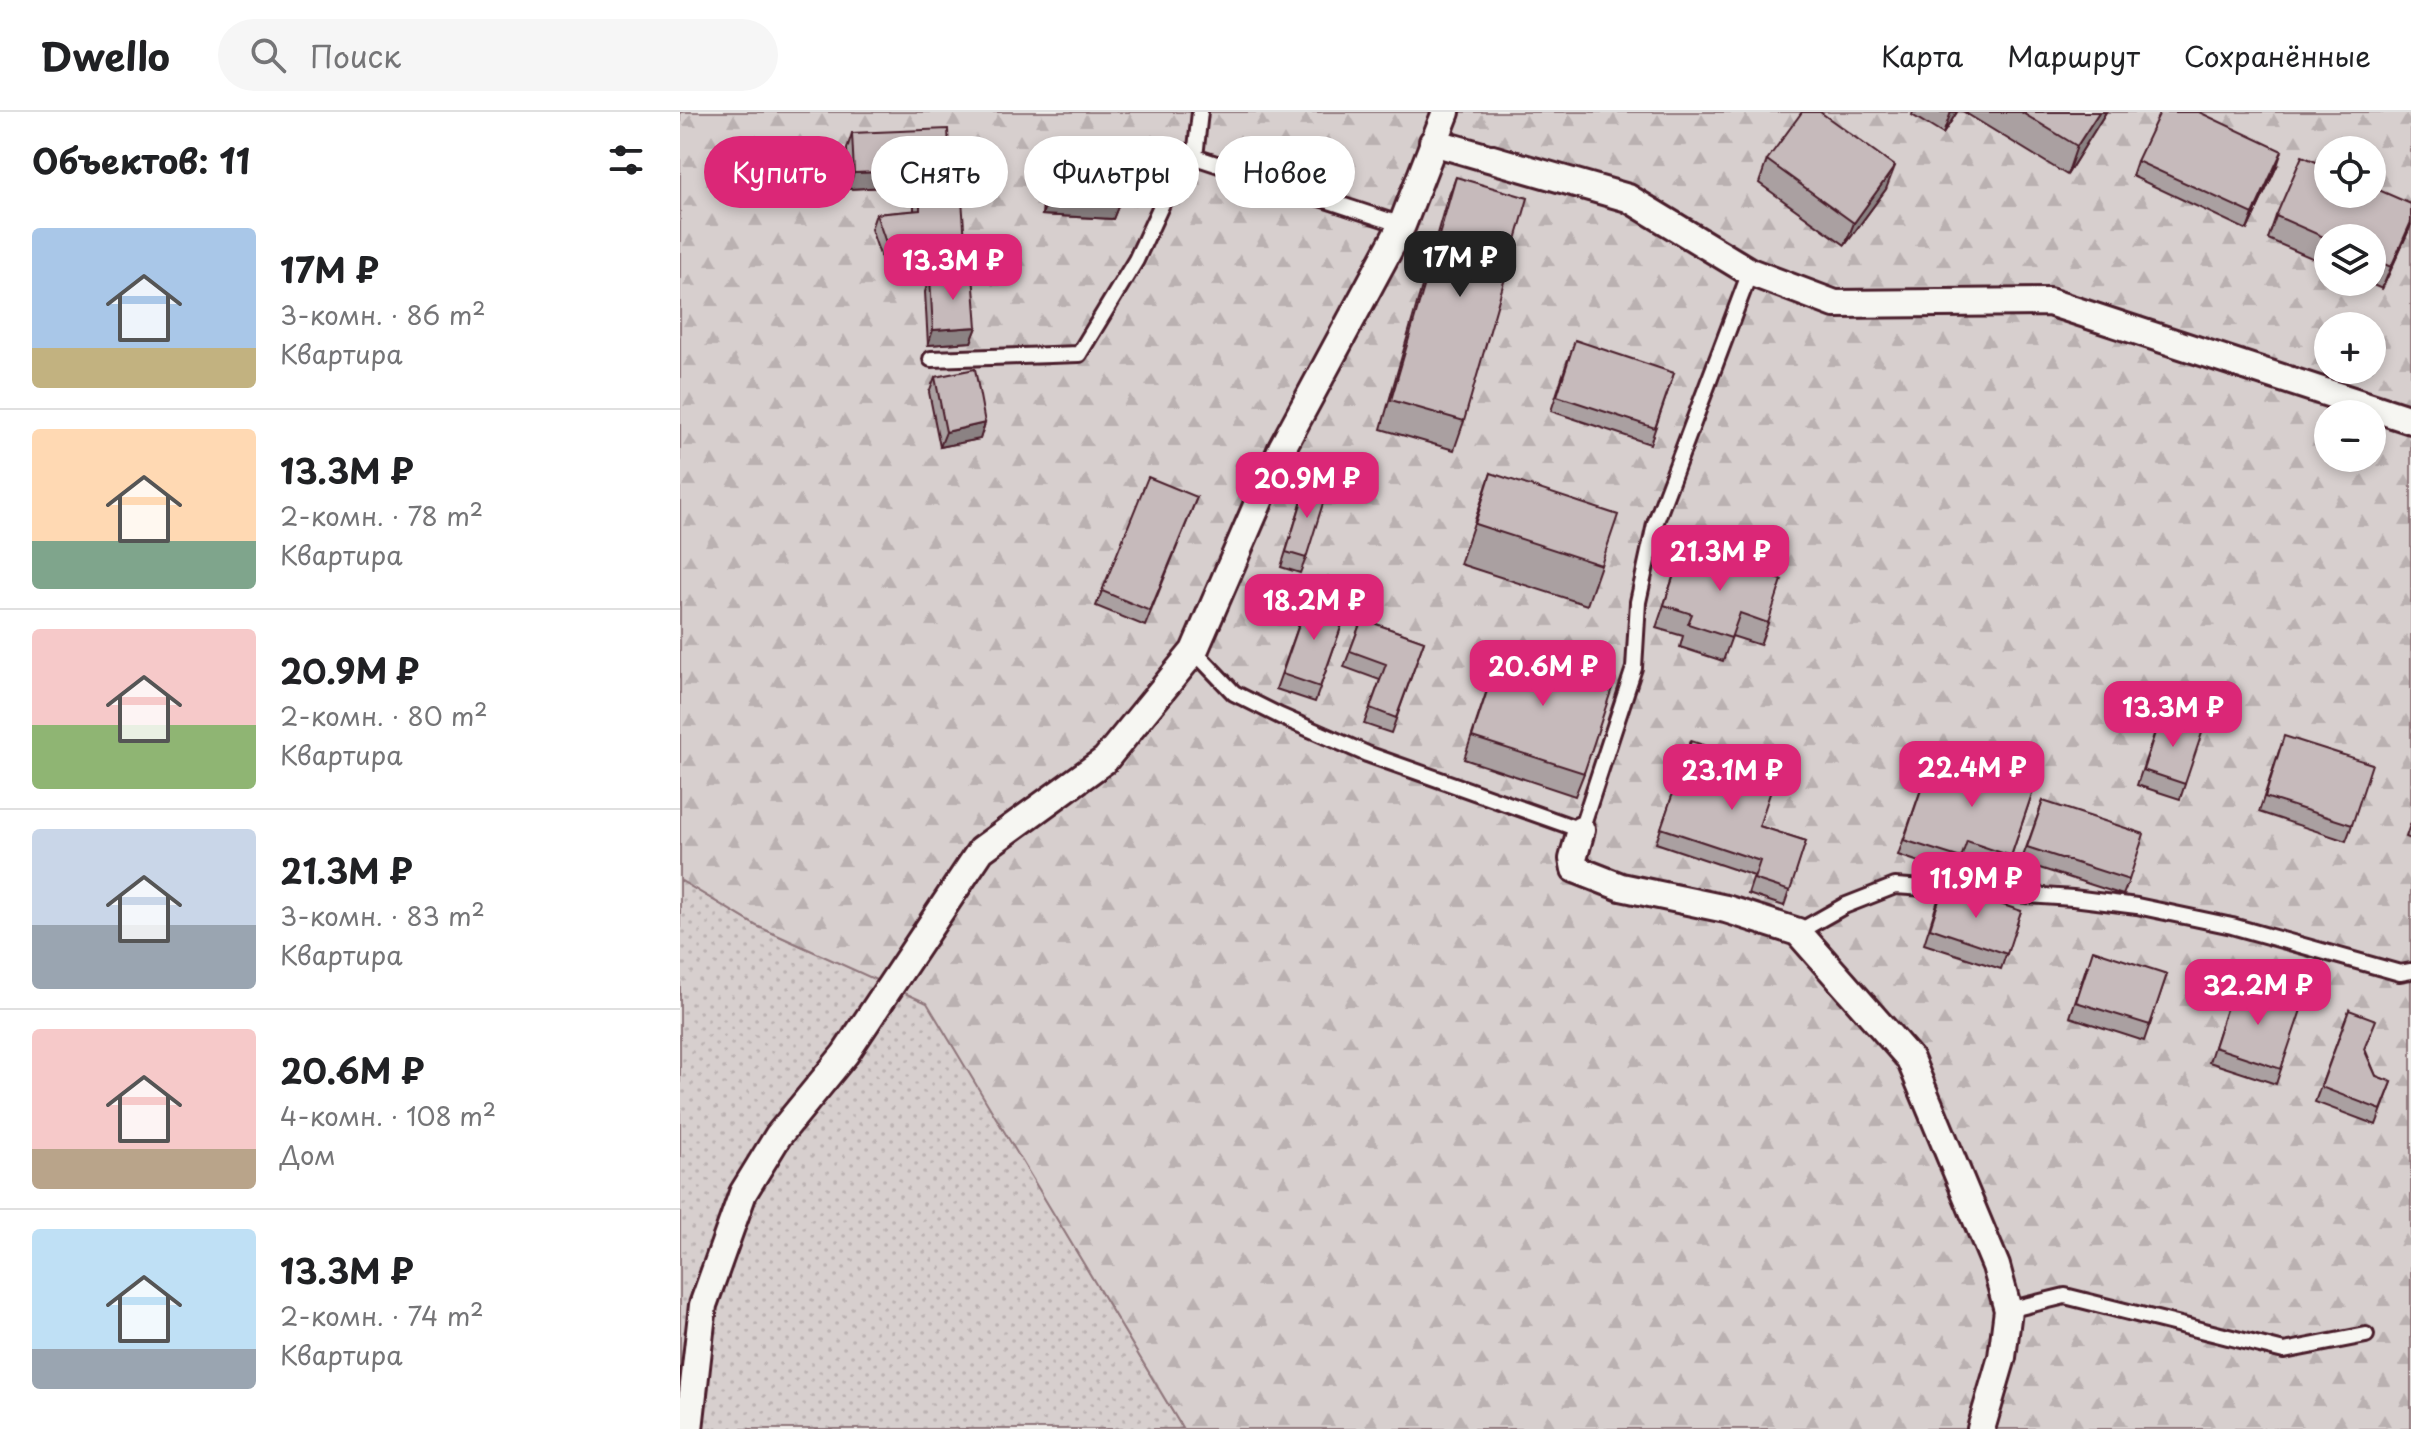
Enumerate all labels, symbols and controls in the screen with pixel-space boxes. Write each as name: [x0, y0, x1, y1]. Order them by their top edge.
search box: [218, 19, 778, 91]
text: Dwello: [40, 27, 170, 84]
icon: search: [246, 33, 290, 77]
text: Поиск: [310, 33, 401, 78]
text: Карта: [1881, 34, 1963, 77]
text: Маршрут: [2007, 34, 2140, 77]
text: Сохранённые: [2184, 34, 2371, 77]
text: Объектов: 11: [32, 134, 250, 186]
chip: Купить: [704, 136, 855, 208]
chip: Снять: [871, 136, 1008, 208]
chip: Фильтры: [1024, 136, 1199, 208]
chip: Новое: [1215, 136, 1355, 208]
map controls: [2314, 136, 2386, 472]
button: locate: [2314, 136, 2386, 208]
icon: filters: [604, 138, 648, 182]
button: layers: [2314, 224, 2386, 296]
pin: 17M ₽: [1404, 231, 1516, 299]
pin: 13.3M ₽: [879, 234, 1027, 302]
text: 17M ₽: [1422, 237, 1498, 276]
text: 13.3M ₽: [902, 240, 1004, 279]
text: 17M ₽: [280, 243, 379, 295]
icon: home: [96, 260, 192, 356]
text: 3-комн. · 86 m²: [280, 295, 486, 334]
button: +: [2314, 312, 2386, 384]
text: Квартира: [280, 334, 403, 373]
button: −: [2314, 400, 2386, 472]
text: 13.3M ₽: [280, 444, 414, 496]
pin: 20.9M ₽: [1233, 452, 1381, 520]
text: 20.9M ₽: [1254, 458, 1360, 497]
icon: home: [96, 461, 192, 557]
text: 2-комн. · 78 m²: [280, 496, 483, 535]
pin: 21.3M ₽: [1646, 525, 1794, 593]
text: 21.3M ₽: [1669, 531, 1771, 570]
text: Квартира: [280, 535, 403, 574]
pin: 18.2M ₽: [1240, 574, 1388, 642]
text: 18.2M ₽: [1263, 580, 1365, 619]
pin: 20.6M ₽: [1469, 640, 1617, 708]
text: 20.9M ₽: [280, 644, 419, 696]
text: 20.6M ₽: [1488, 646, 1598, 685]
icon: home: [96, 661, 192, 757]
pin: 13.3M ₽: [2099, 681, 2247, 749]
text: 13.3M ₽: [2122, 687, 2224, 726]
text: 2-комн. · 80 m²: [280, 696, 488, 735]
text: Квартира: [280, 735, 403, 774]
pin: 22.4M ₽: [1898, 741, 2046, 809]
pin: 23.1M ₽: [1658, 744, 1806, 812]
text: 22.4M ₽: [1917, 747, 2027, 786]
text: 23.1M ₽: [1681, 750, 1783, 789]
text: 21.3M ₽: [280, 844, 413, 896]
pin: 11.9M ₽: [1902, 852, 2050, 920]
text: 11.9M ₽: [1929, 858, 2023, 897]
icon: home: [96, 861, 192, 957]
text: 3-комн. · 83 m²: [280, 896, 485, 935]
text: Квартира: [280, 935, 403, 974]
pin: 32.2M ₽: [2184, 959, 2332, 1027]
text: 32.2M ₽: [2203, 965, 2313, 1004]
text: 20.6M ₽: [280, 1044, 424, 1096]
icon: home: [96, 1061, 192, 1157]
text: 4-комн. · 108 m²: [280, 1096, 496, 1135]
text: Дом: [280, 1135, 336, 1174]
text: 13.3M ₽: [280, 1244, 414, 1296]
icon: home: [96, 1261, 192, 1357]
text: 2-комн. · 74 m²: [280, 1296, 484, 1335]
text: Квартира: [280, 1335, 403, 1374]

